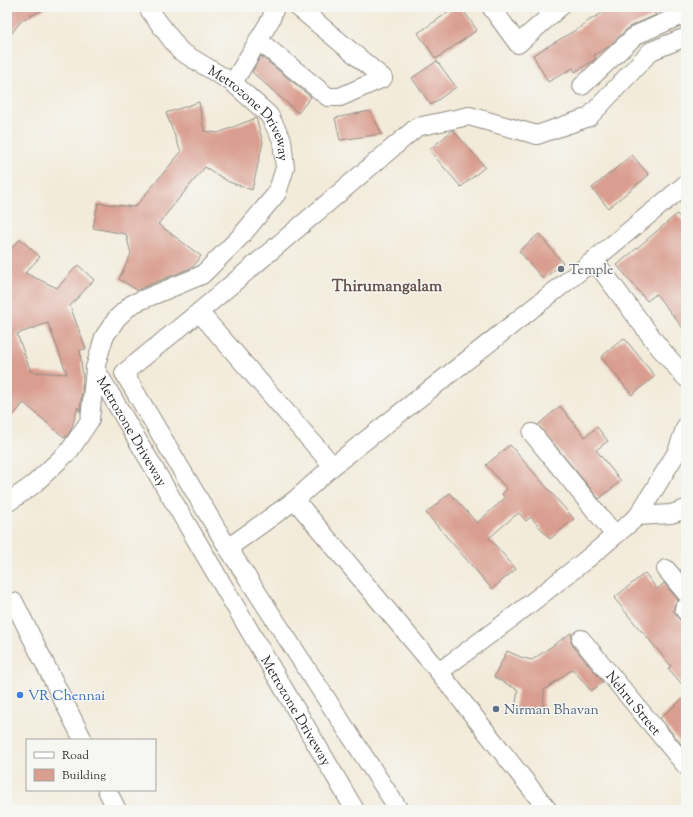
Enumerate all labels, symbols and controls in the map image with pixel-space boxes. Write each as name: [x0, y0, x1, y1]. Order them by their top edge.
street label: Metrozone Driveway: [203, 62, 292, 162]
place label: Temple: [569, 261, 614, 281]
marker: Temple: [556, 264, 566, 274]
district label: Thirumangalam: [332, 276, 443, 299]
street label: Metrozone Driveway: [90, 373, 171, 491]
street label: Metrozone Driveway: [255, 653, 335, 770]
street label: Nehru Street: [600, 668, 665, 741]
place label: VR Chennai: [28, 687, 105, 707]
marker: VR Chennai: [15, 690, 25, 700]
place label: Nirman Bhavan: [504, 701, 599, 721]
marker: Nirman Bhavan: [491, 704, 501, 714]
legend: [26, 739, 156, 791]
text: Road: [62, 747, 89, 765]
text: Building: [62, 767, 106, 785]

